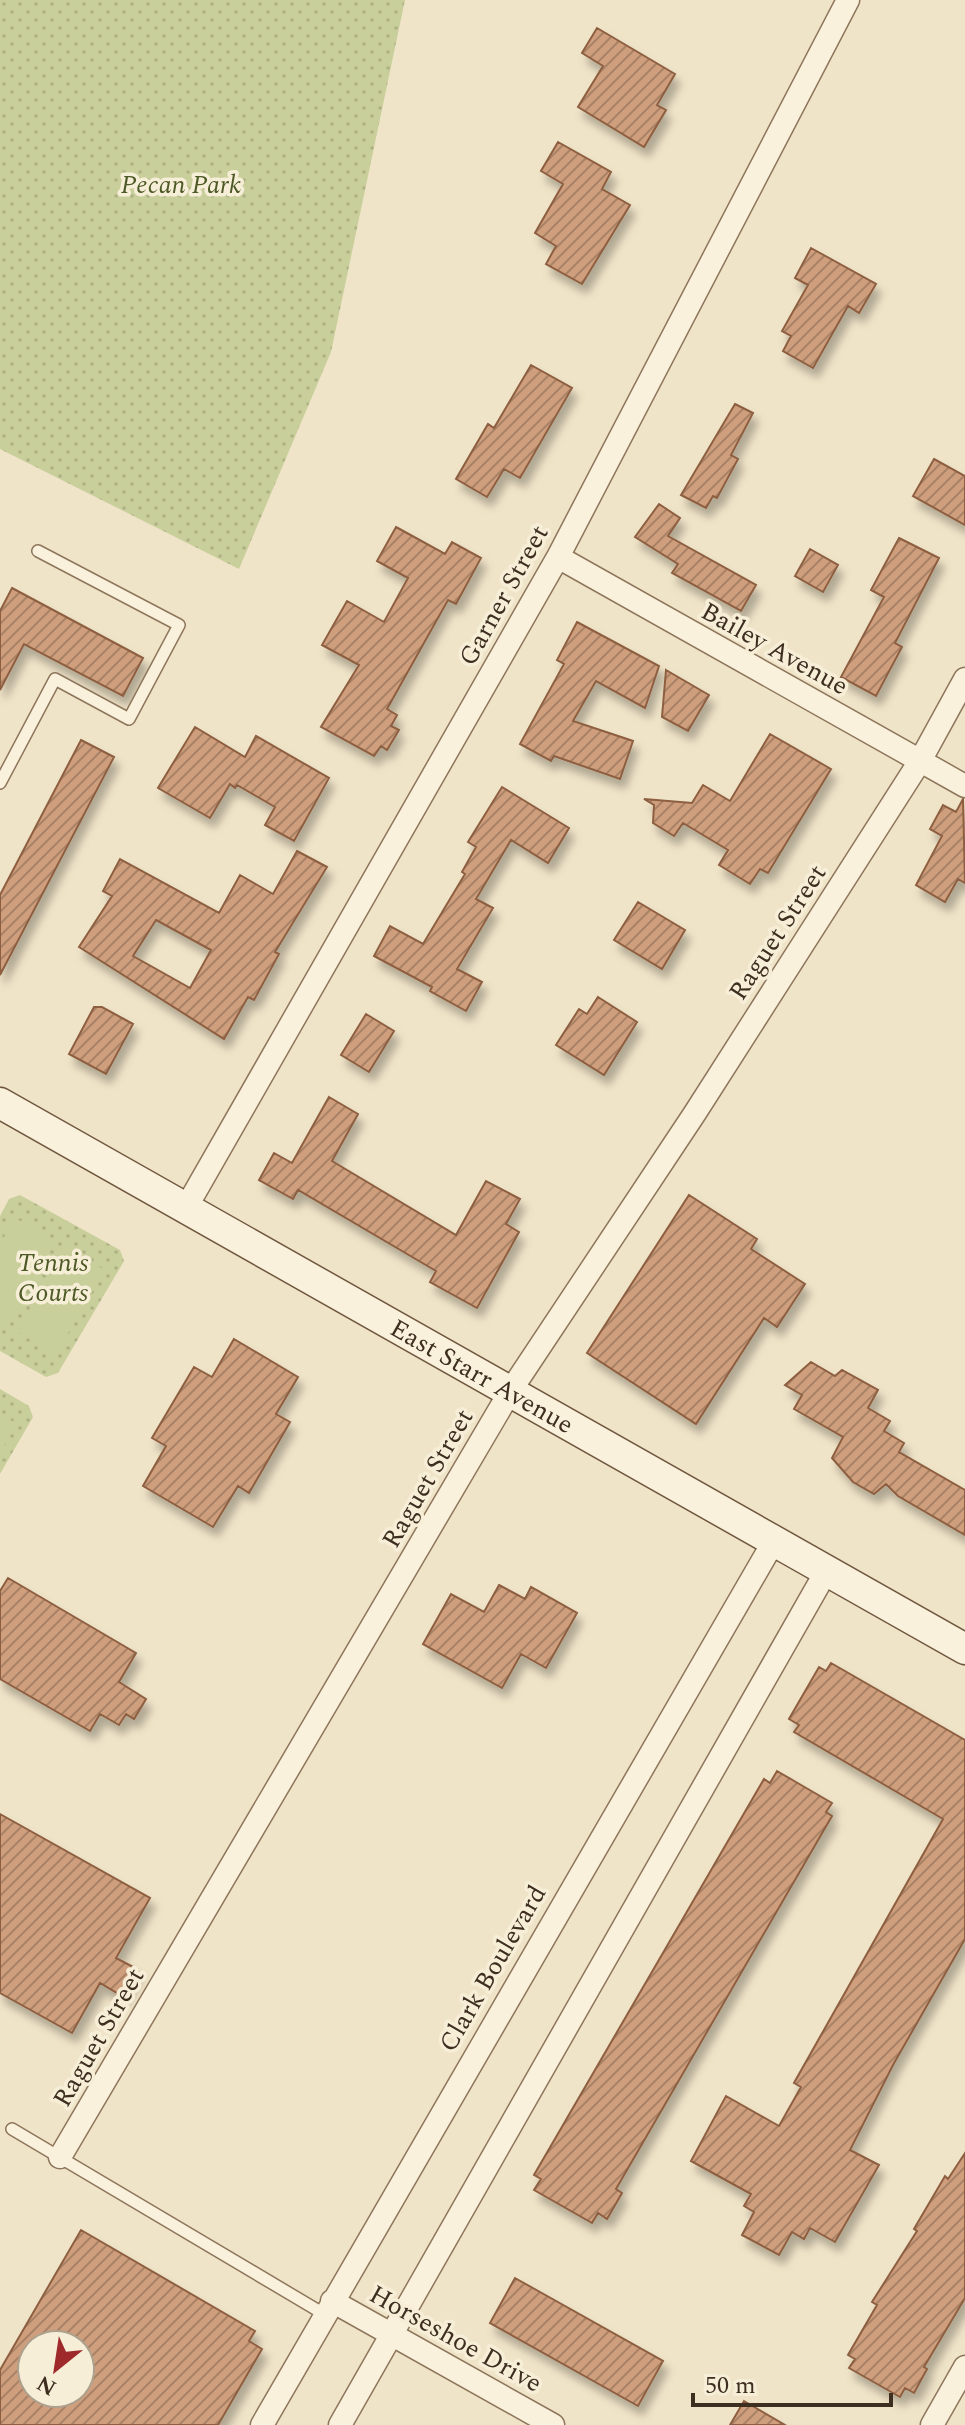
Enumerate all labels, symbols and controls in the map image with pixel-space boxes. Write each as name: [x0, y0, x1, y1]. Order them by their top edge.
park label: Pecan Park: [121, 165, 241, 205]
street label: Garner Street: [449, 518, 559, 673]
street label: Bailey Avenue: [694, 592, 855, 706]
street label: Raguet Street: [719, 857, 837, 1009]
park label: Tennis Courts: [18, 1243, 88, 1313]
street label: East Starr Avenue: [382, 1309, 581, 1445]
street label: Raguet Street: [372, 1401, 484, 1556]
street label: Clark Boulevard: [429, 1878, 557, 2059]
street label: Raguet Street: [43, 1960, 155, 2115]
street label: Horseshoe Drive: [362, 2275, 549, 2403]
north arrow: [16, 2329, 96, 2409]
scale bar: [693, 2357, 891, 2407]
text: N: [31, 2366, 63, 2404]
text: 50 m: [705, 2368, 756, 2404]

